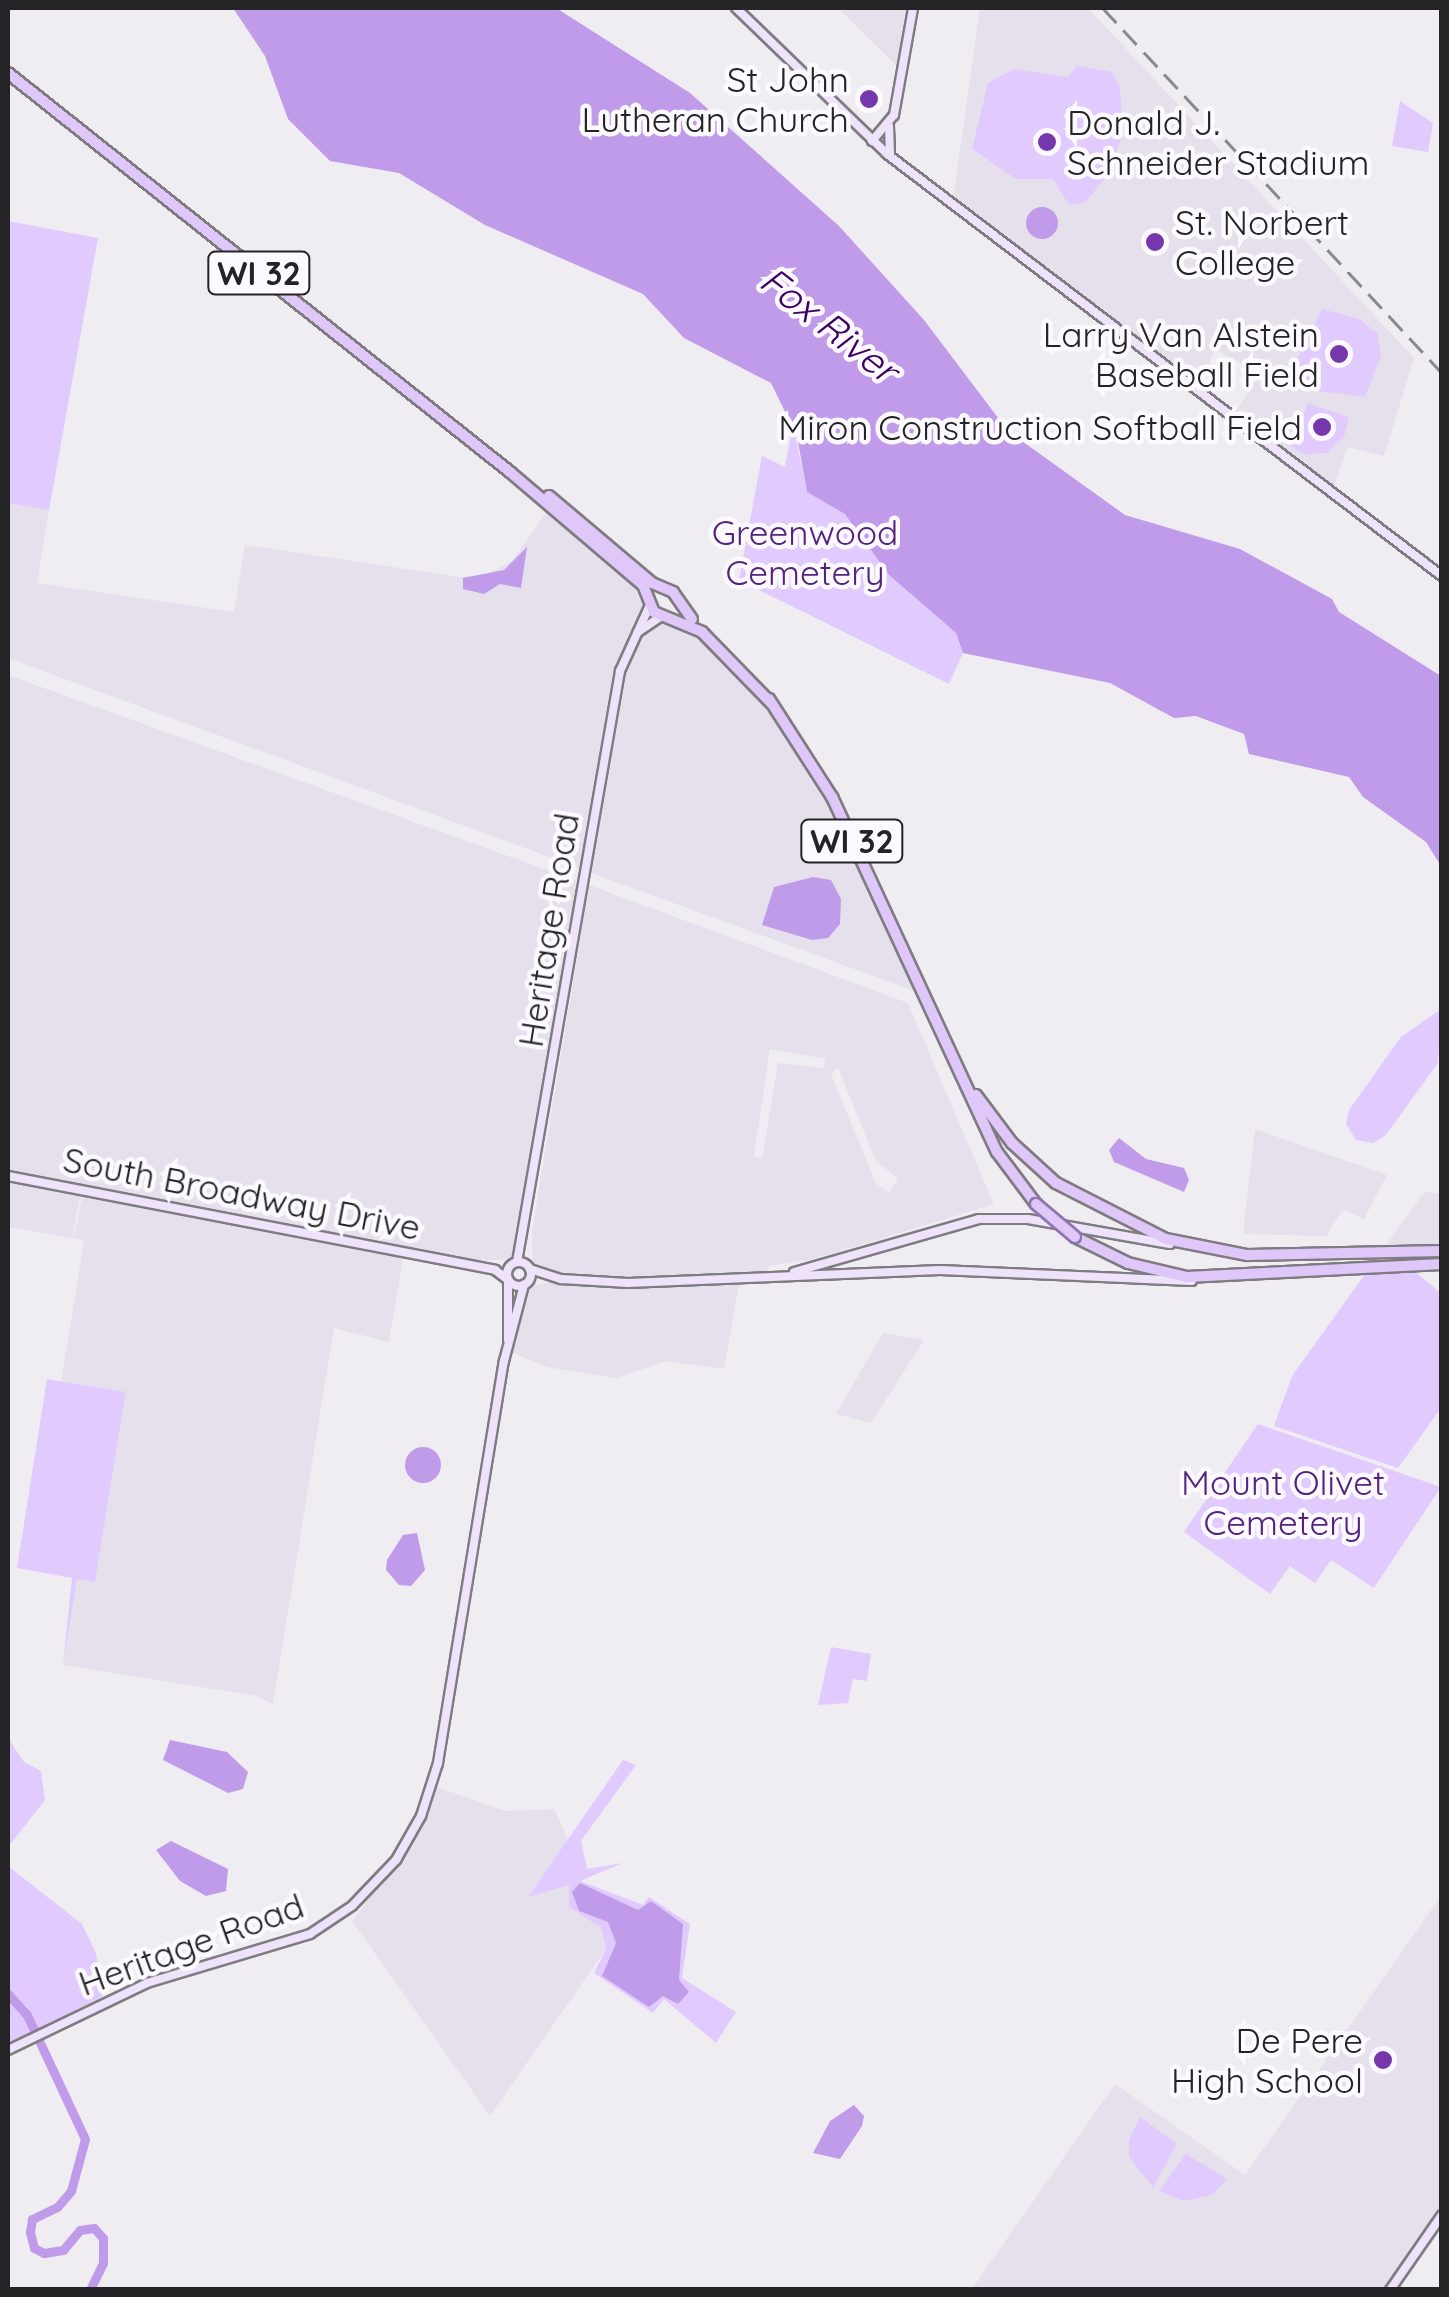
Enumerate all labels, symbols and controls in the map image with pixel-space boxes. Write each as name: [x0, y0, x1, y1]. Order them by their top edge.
place label: St John Lutheran Church: [582, 58, 849, 140]
marker: St John Lutheran Church: [858, 88, 880, 110]
place label: Donald J. Schneider Stadium: [1067, 101, 1369, 183]
marker: Donald J. Schneider Stadium: [1036, 131, 1058, 153]
place label: St. Norbert College: [1175, 201, 1349, 283]
marker: St. Norbert College: [1144, 231, 1166, 253]
road number: WI 32: [206, 246, 312, 300]
water label: Fox River: [751, 257, 907, 393]
place label: Larry Van Alstein Baseball Field: [1043, 313, 1319, 395]
marker: Larry Van Alstein Baseball Field: [1328, 343, 1350, 365]
place label: Miron Construction Softball Field: [778, 406, 1302, 448]
marker: Miron Construction Softball Field: [1311, 416, 1333, 438]
park label: Greenwood Cemetery: [712, 511, 898, 593]
street label: Heritage Road: [509, 810, 587, 1050]
road number: WI 32: [800, 814, 904, 868]
street label: South Broadway Drive: [60, 1138, 424, 1248]
park label: Mount Olivet Cemetery: [1181, 1461, 1385, 1543]
street label: Heritage Road: [73, 1884, 309, 2004]
place label: De Pere High School: [1171, 2019, 1363, 2101]
marker: De Pere High School: [1372, 2049, 1394, 2071]

